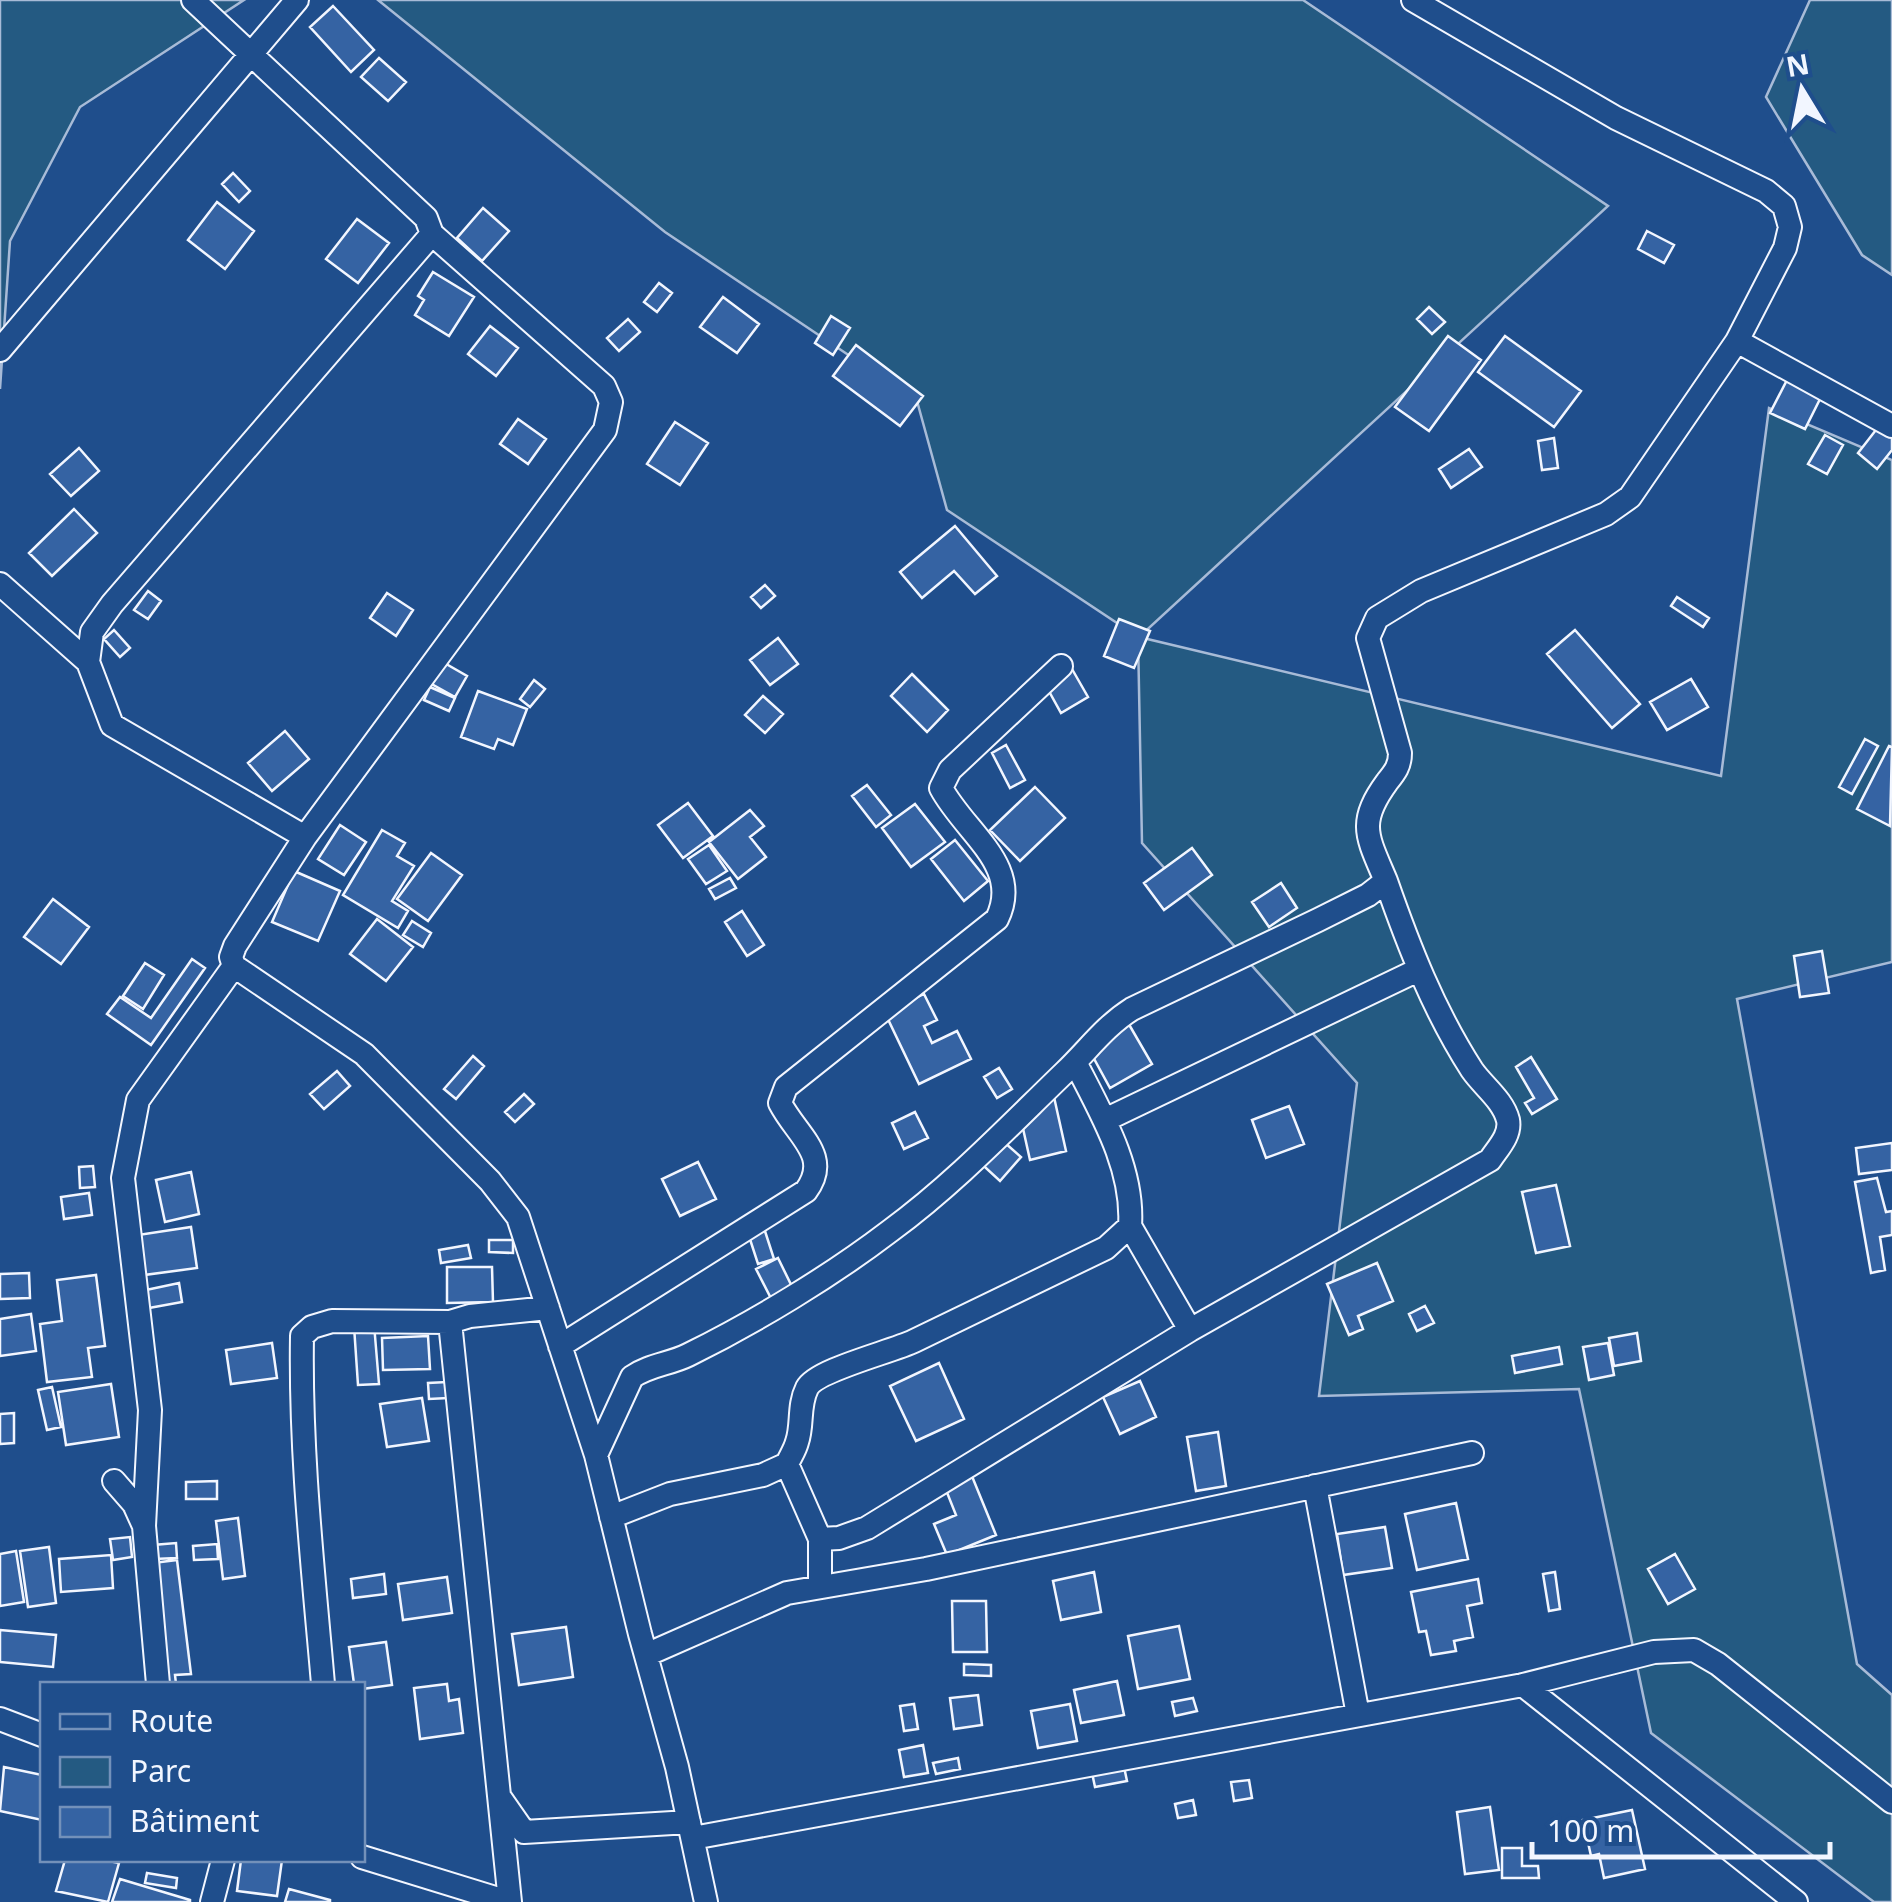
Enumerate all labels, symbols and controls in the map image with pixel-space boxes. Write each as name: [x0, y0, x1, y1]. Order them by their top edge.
north arrow: [1752, 40, 1852, 140]
text: N: [1783, 44, 1812, 85]
legend: [40, 1682, 365, 1862]
text: Route: [130, 1700, 213, 1741]
text: Parc: [130, 1750, 191, 1791]
scale bar: [1532, 1797, 1830, 1859]
text: Bâtiment: [130, 1800, 259, 1841]
text: 100 m: [1547, 1810, 1634, 1851]

